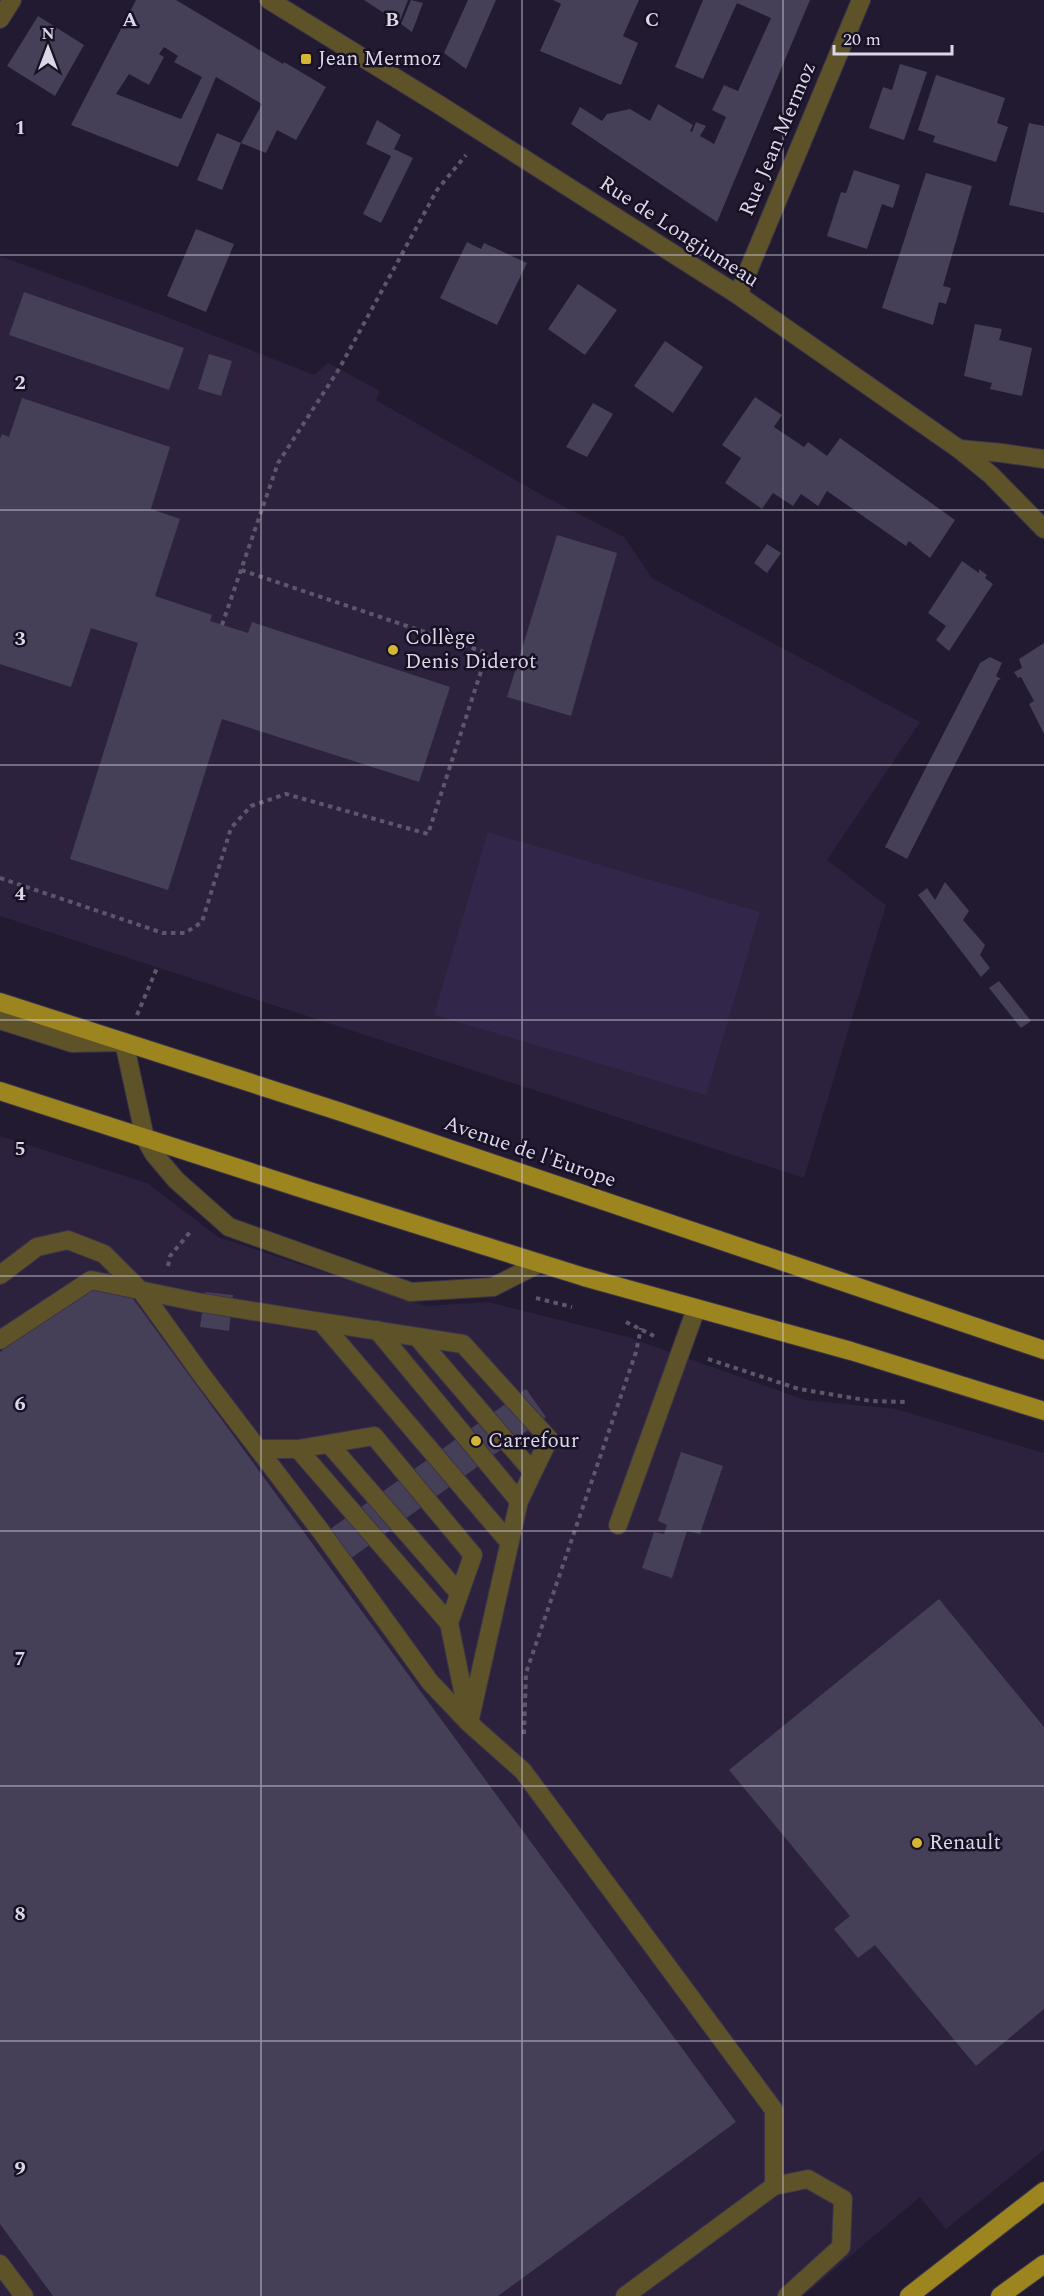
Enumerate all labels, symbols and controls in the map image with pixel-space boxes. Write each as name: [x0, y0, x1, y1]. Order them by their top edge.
text: A: [122, 5, 138, 35]
text: B: [385, 5, 399, 35]
text: C: [645, 5, 659, 35]
north arrow: [18, 18, 78, 78]
scale bar: [834, 18, 952, 56]
text: N: [41, 22, 55, 46]
text: 20 m: [843, 26, 881, 53]
place label: Jean Mermoz: [318, 43, 442, 75]
marker: Jean Mermoz: [299, 52, 313, 66]
street label: Rue Jean Mermoz: [731, 57, 825, 221]
text: 1: [14, 113, 26, 143]
street label: Rue de Longjumeau: [593, 168, 766, 296]
text: 2: [14, 368, 26, 398]
place label: Collège Denis Diderot: [405, 622, 536, 678]
text: 3: [14, 624, 26, 654]
marker: Collège Denis Diderot: [386, 643, 400, 657]
text: 4: [14, 879, 26, 909]
street label: Avenue de l'Europe: [439, 1107, 621, 1197]
text: 5: [14, 1134, 26, 1164]
text: 6: [14, 1389, 26, 1419]
place label: Carrefour: [488, 1425, 579, 1457]
marker: Carrefour: [469, 1434, 483, 1448]
text: 7: [14, 1644, 26, 1674]
place label: Renault: [929, 1827, 1001, 1859]
marker: Renault: [910, 1836, 924, 1850]
text: 8: [14, 1899, 26, 1929]
text: 9: [14, 2154, 26, 2184]

